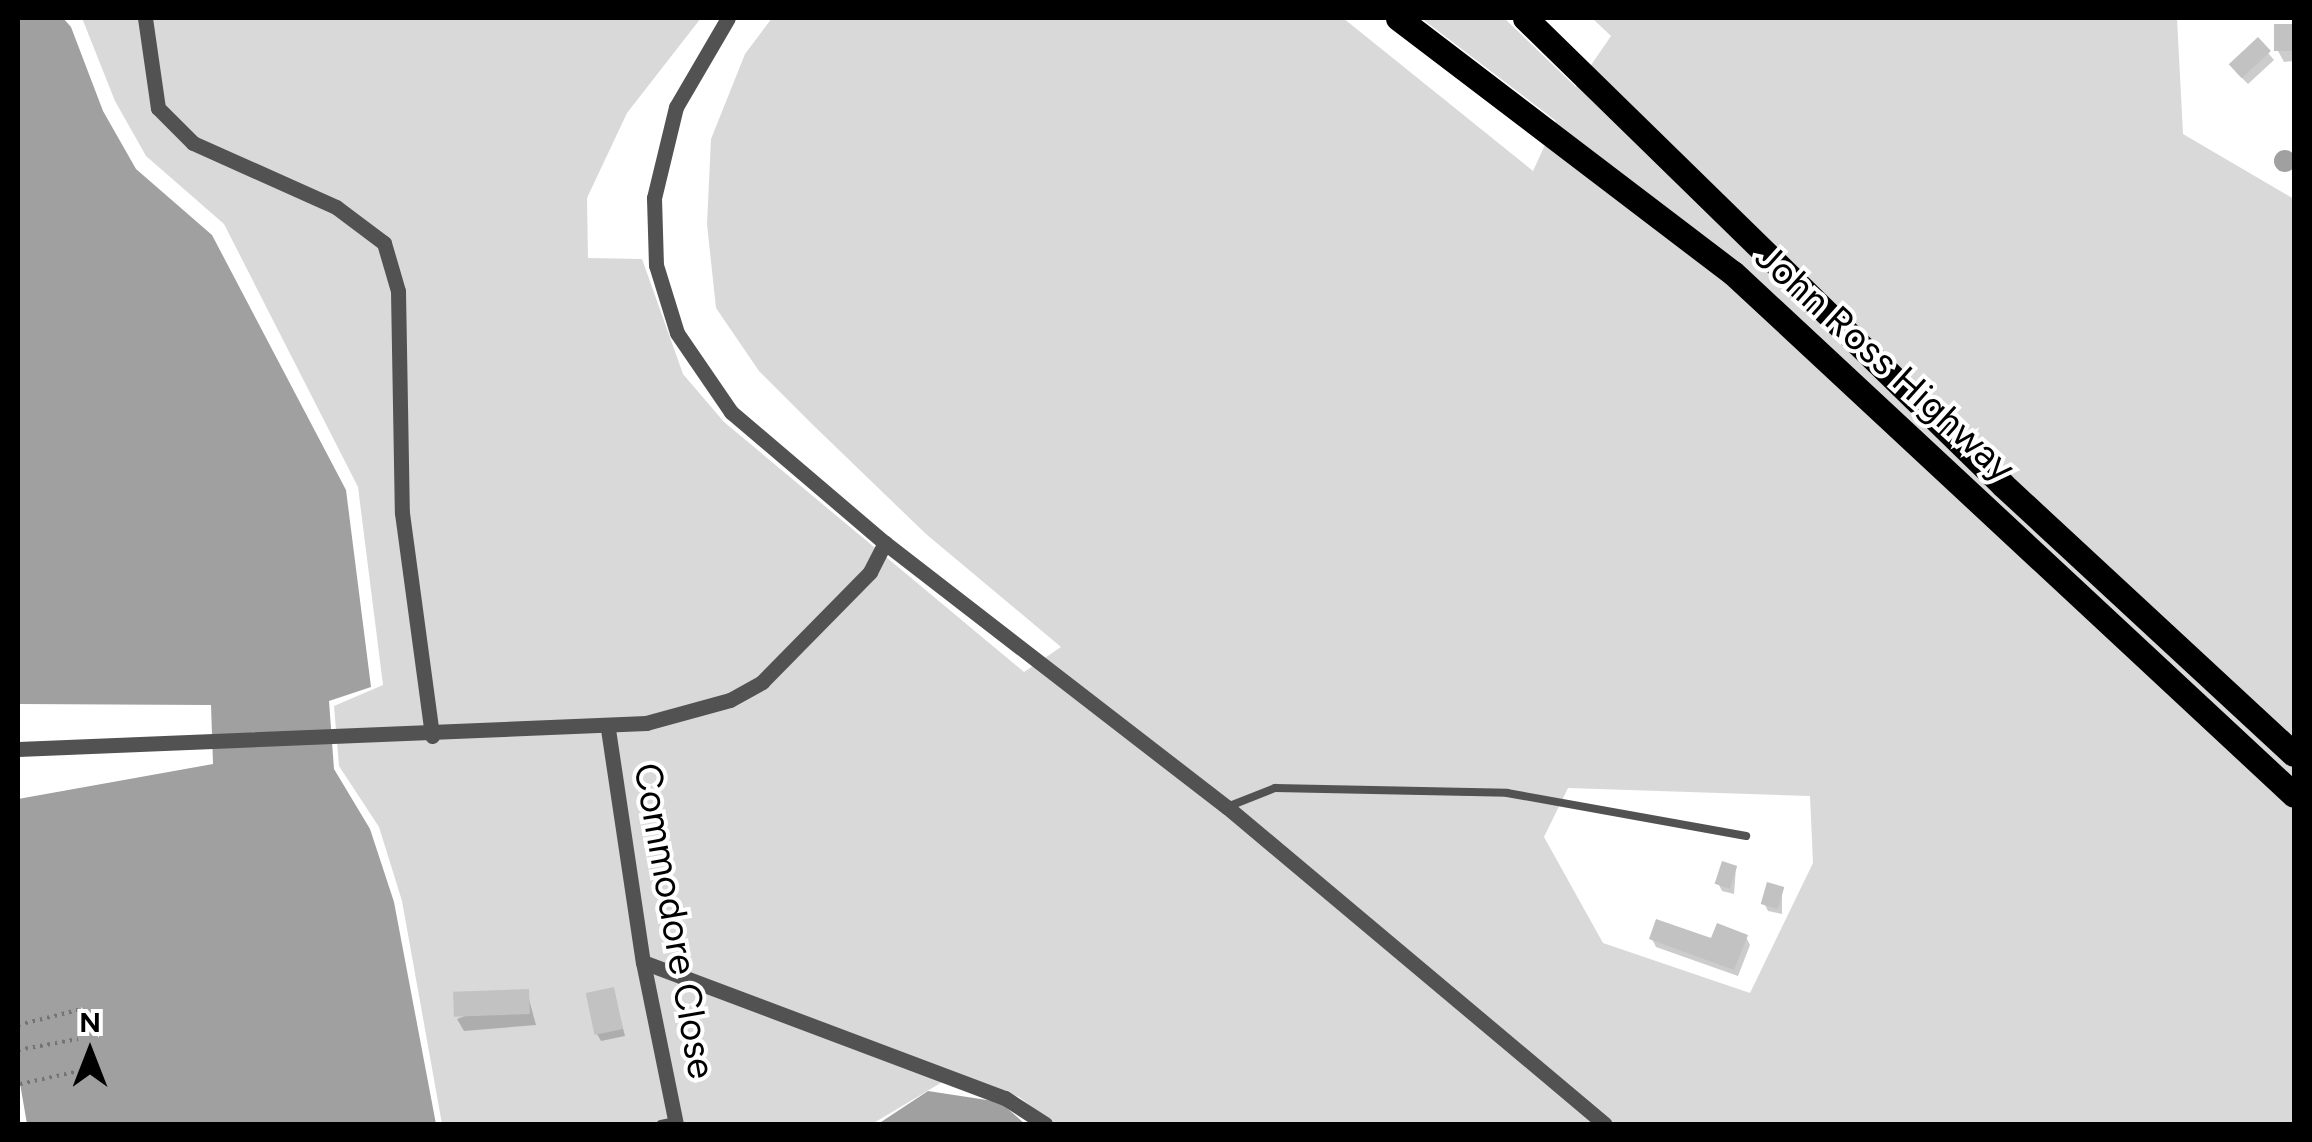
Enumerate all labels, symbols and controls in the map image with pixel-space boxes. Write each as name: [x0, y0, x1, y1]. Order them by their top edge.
street label: John Ross Highway: [1746, 235, 2024, 491]
street label: Commodore Close: [624, 760, 724, 1082]
north arrow: [40, 1002, 140, 1102]
text: N: [79, 1005, 101, 1039]

